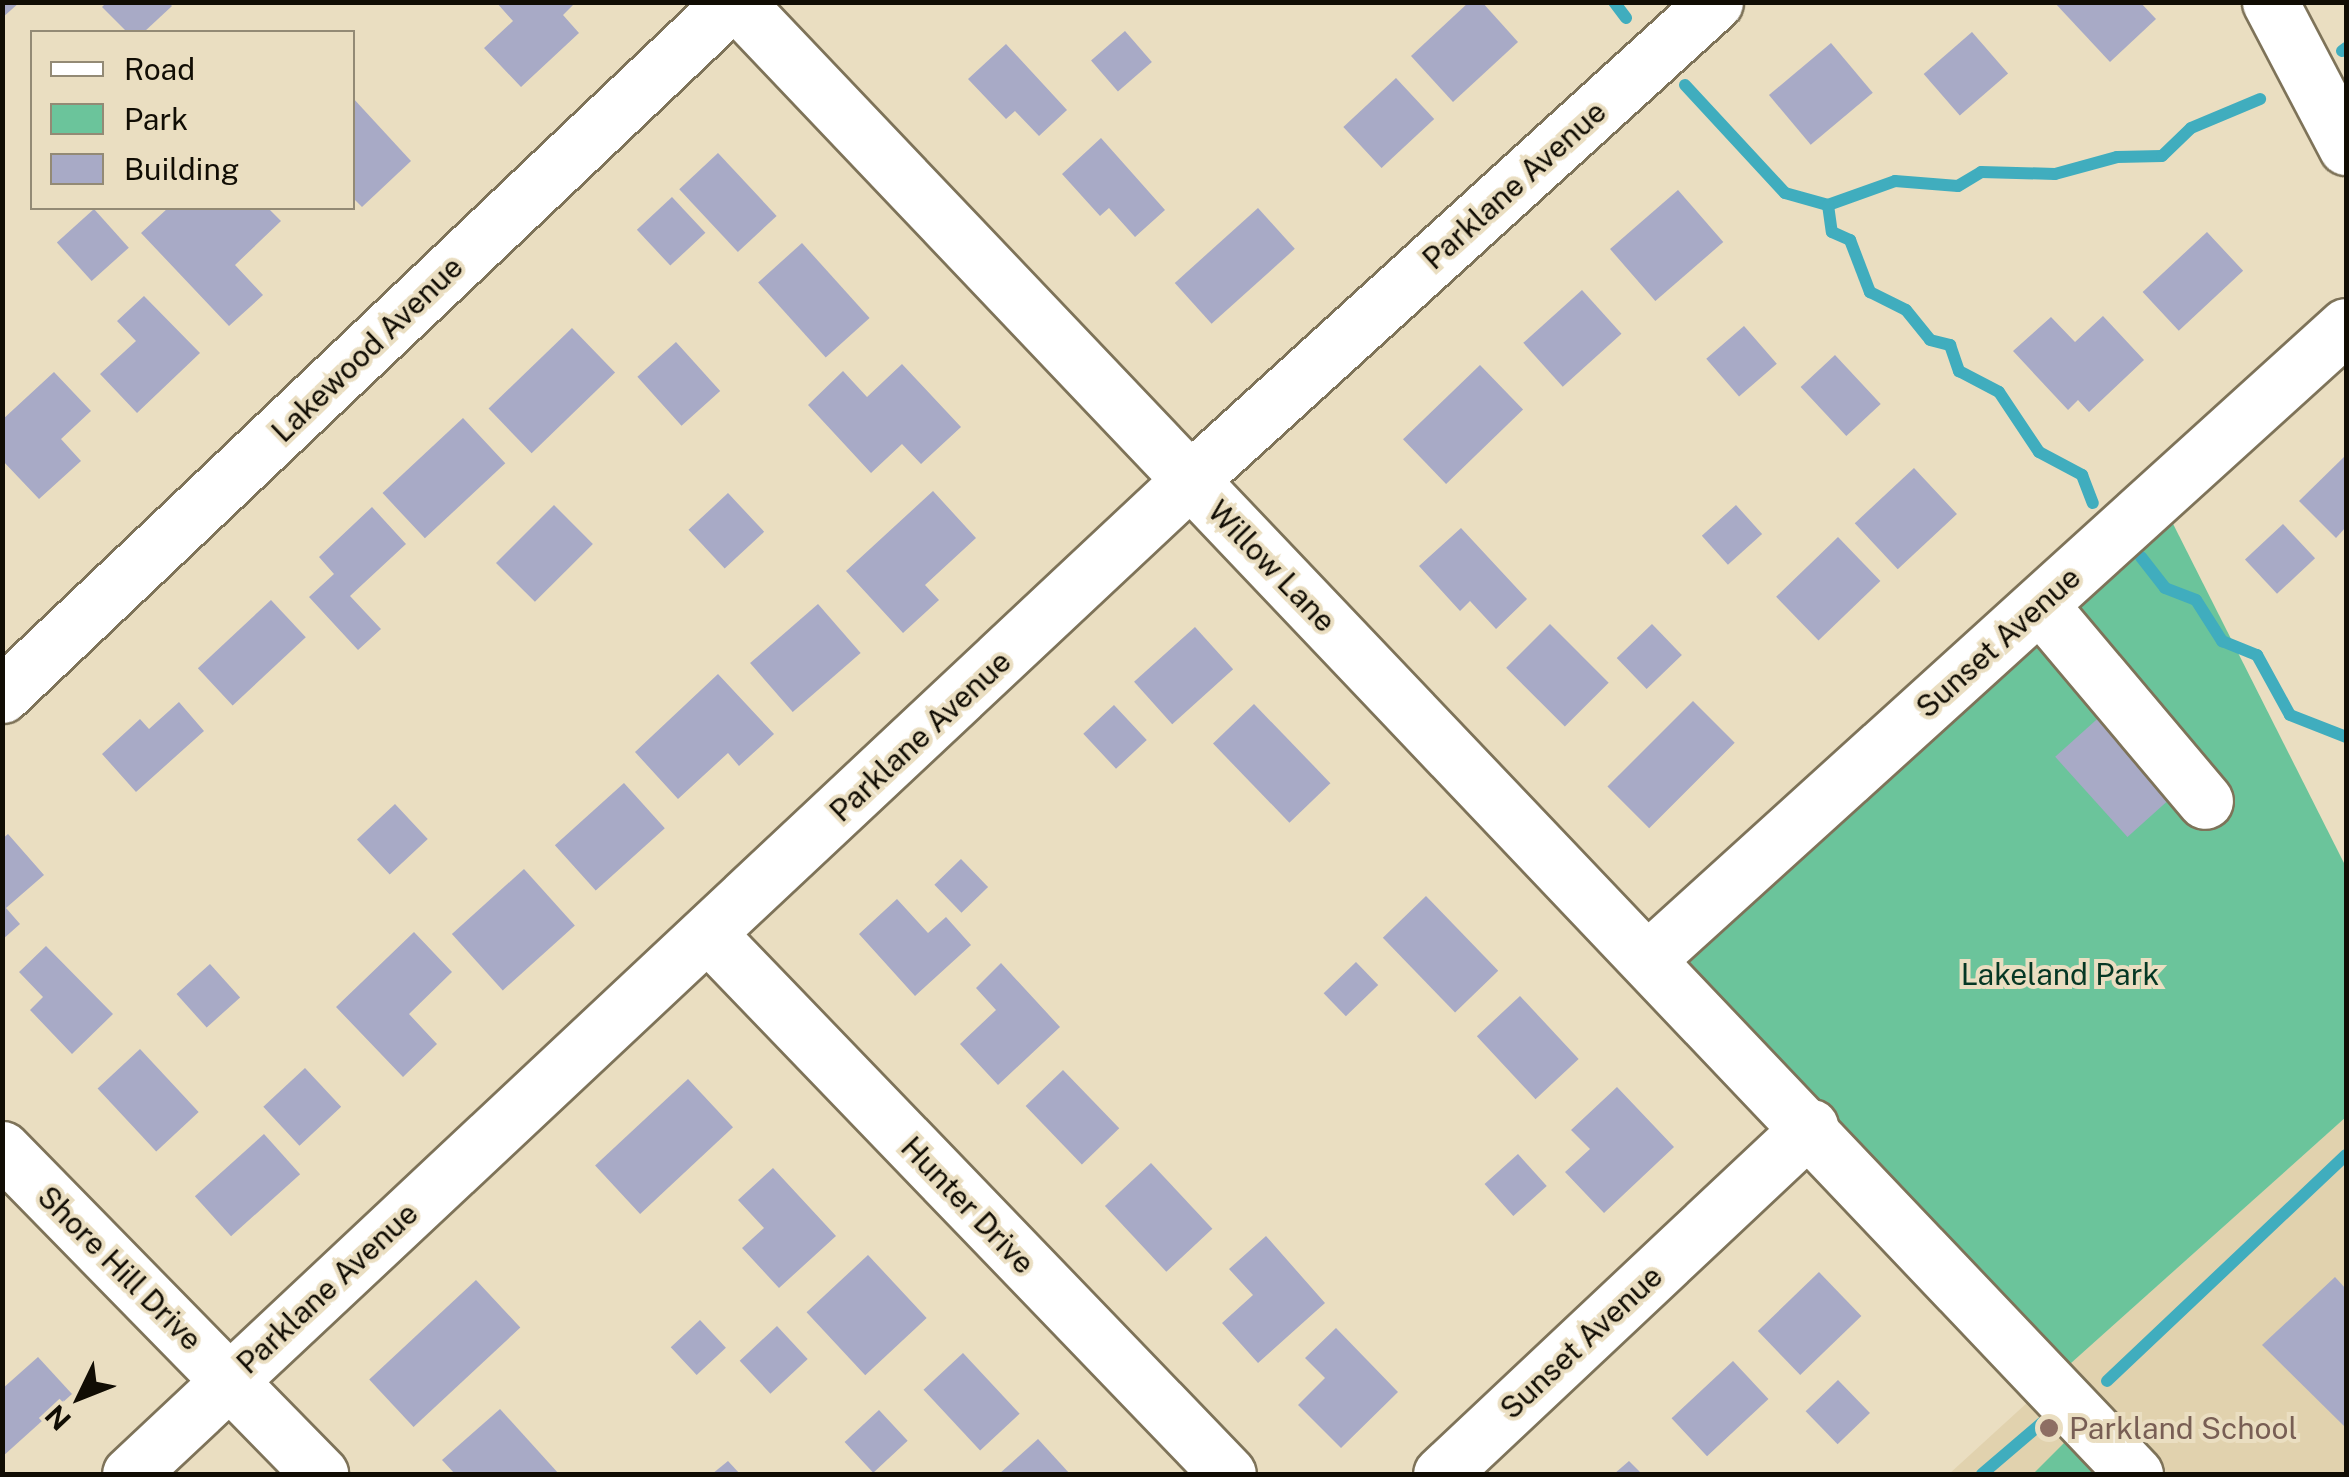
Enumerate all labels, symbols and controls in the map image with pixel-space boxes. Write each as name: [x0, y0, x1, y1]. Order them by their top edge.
legend: [30, 30, 355, 210]
text: Road: [124, 51, 195, 87]
street label: Parklane Avenue: [1415, 93, 1613, 277]
text: Park: [124, 101, 188, 137]
text: Building: [124, 151, 239, 187]
street label: Lakewood Avenue: [264, 249, 470, 449]
street label: Willow Lane: [1201, 493, 1343, 639]
street label: Sunset Avenue: [1909, 559, 2087, 725]
street label: Parklane Avenue: [822, 643, 1018, 829]
park label: Lakeland Park: [1961, 956, 2159, 992]
street label: Hunter Drive: [894, 1129, 1042, 1281]
street label: Shore Hill Drive: [30, 1178, 210, 1358]
street label: Parklane Avenue: [229, 1195, 425, 1381]
street label: Sunset Avenue: [1493, 1258, 1669, 1426]
north arrow: [30, 1347, 130, 1447]
text: N: [38, 1399, 77, 1437]
place label: Parkland School: [2069, 1410, 2298, 1446]
marker: Parkland School: [2038, 1417, 2060, 1439]

